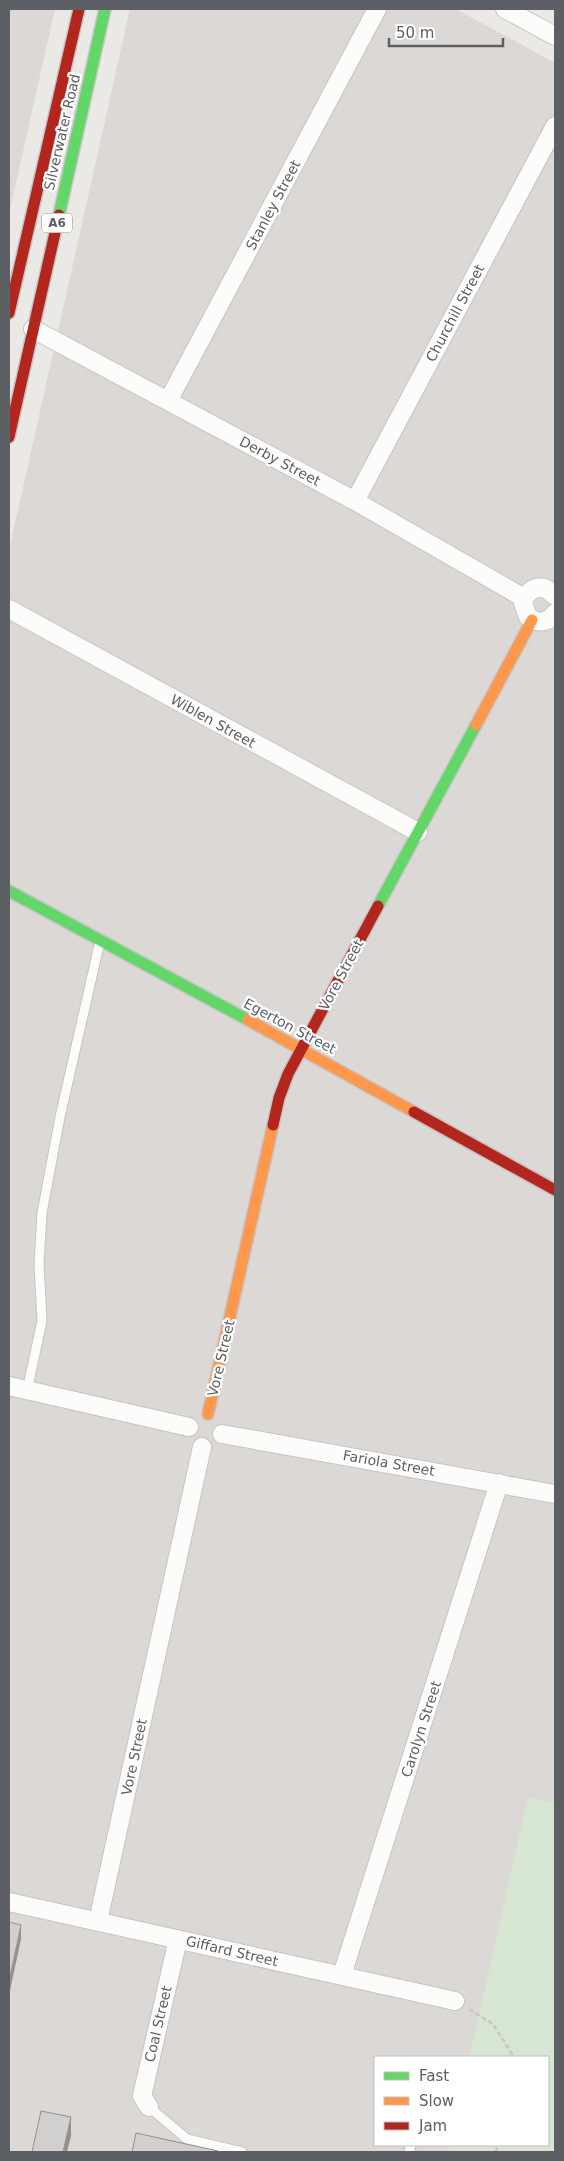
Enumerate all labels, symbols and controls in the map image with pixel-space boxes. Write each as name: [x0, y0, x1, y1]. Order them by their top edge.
scale bar: [389, 15, 503, 47]
text: 50 m: [396, 24, 434, 42]
street label: Silverwater Road: [41, 72, 83, 192]
street label: Stanley Street: [243, 157, 304, 253]
road number: A6: [42, 214, 72, 232]
street label: Churchill Street: [423, 261, 488, 365]
street label: Derby Street: [237, 433, 324, 489]
street label: Wiblen Street: [168, 691, 259, 751]
street label: Vore Street: [316, 936, 367, 1013]
street label: Egerton Street: [241, 995, 339, 1057]
street label: Vore Street: [204, 1318, 238, 1398]
street label: Fariola Street: [342, 1447, 437, 1479]
street label: Carolyn Street: [398, 1678, 444, 1779]
street label: Vore Street: [118, 1717, 150, 1797]
street label: Giffard Street: [184, 1933, 280, 1970]
street label: Coal Street: [141, 1984, 175, 2064]
legend: [374, 2056, 549, 2146]
text: Fast: [419, 2067, 449, 2085]
text: Slow: [419, 2092, 454, 2110]
text: Jam: [418, 2117, 447, 2135]

